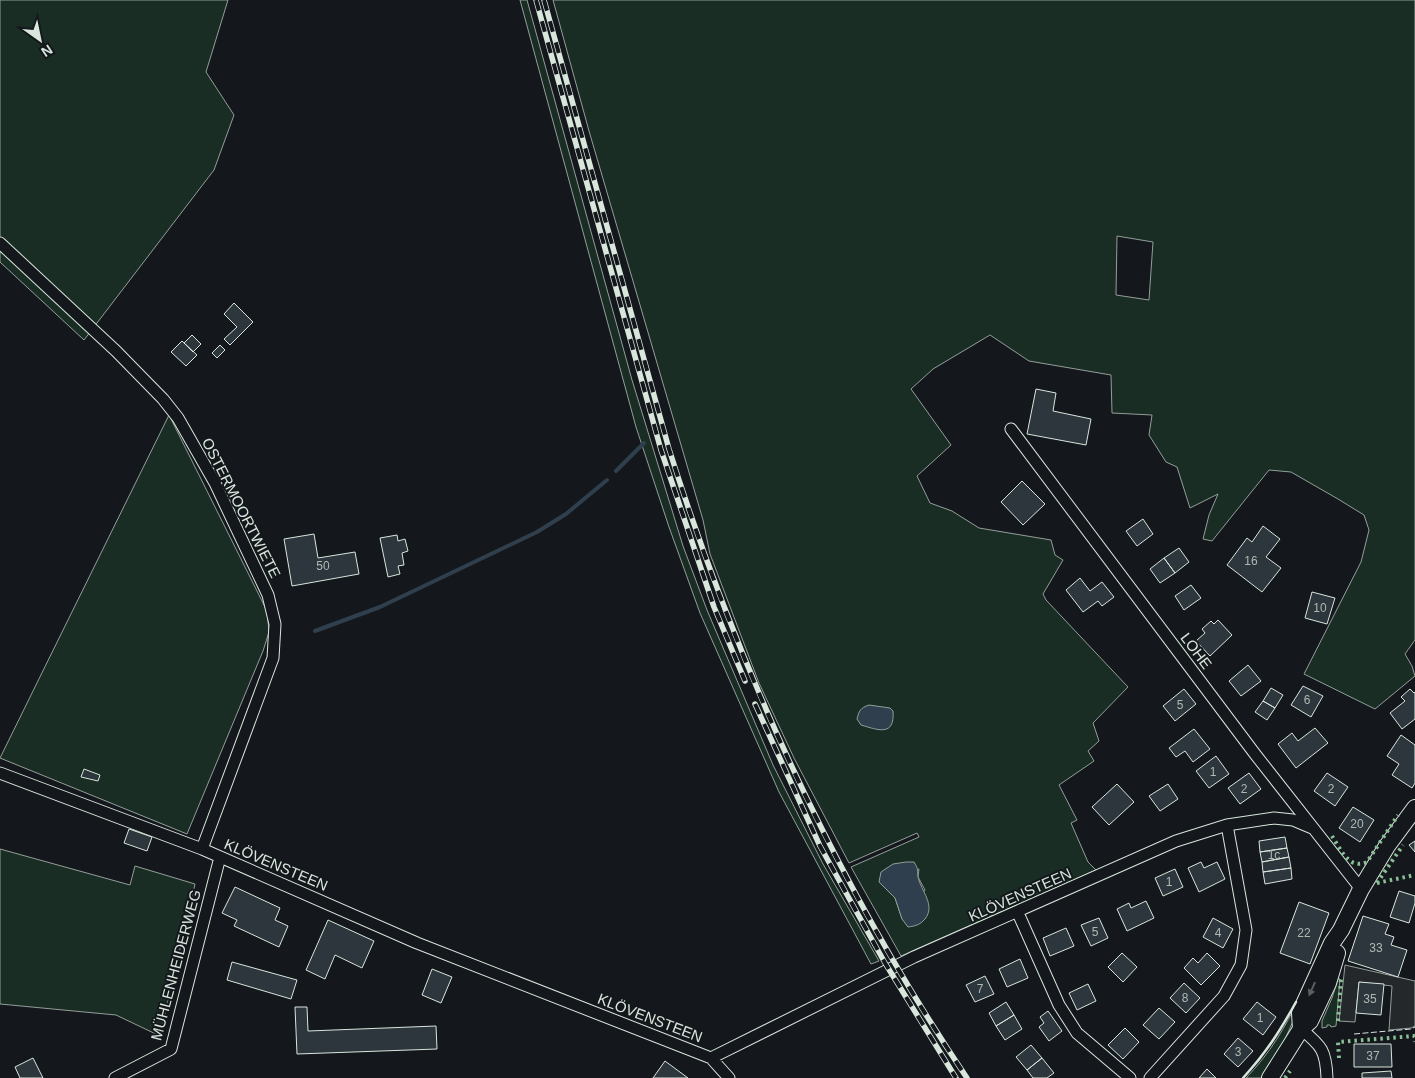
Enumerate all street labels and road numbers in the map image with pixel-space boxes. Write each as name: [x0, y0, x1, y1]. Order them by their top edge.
street label: OSTERMOORTWIETE: [199, 435, 284, 581]
street label: LOHE: [1177, 629, 1215, 672]
street label: KLÖVENSTEEN: [222, 835, 331, 894]
street label: KLÖVENSTEEN: [966, 864, 1074, 925]
street label: MÜHLENHEIDERWEG: [147, 888, 204, 1042]
street label: KLÖVENSTEEN: [595, 990, 705, 1045]

